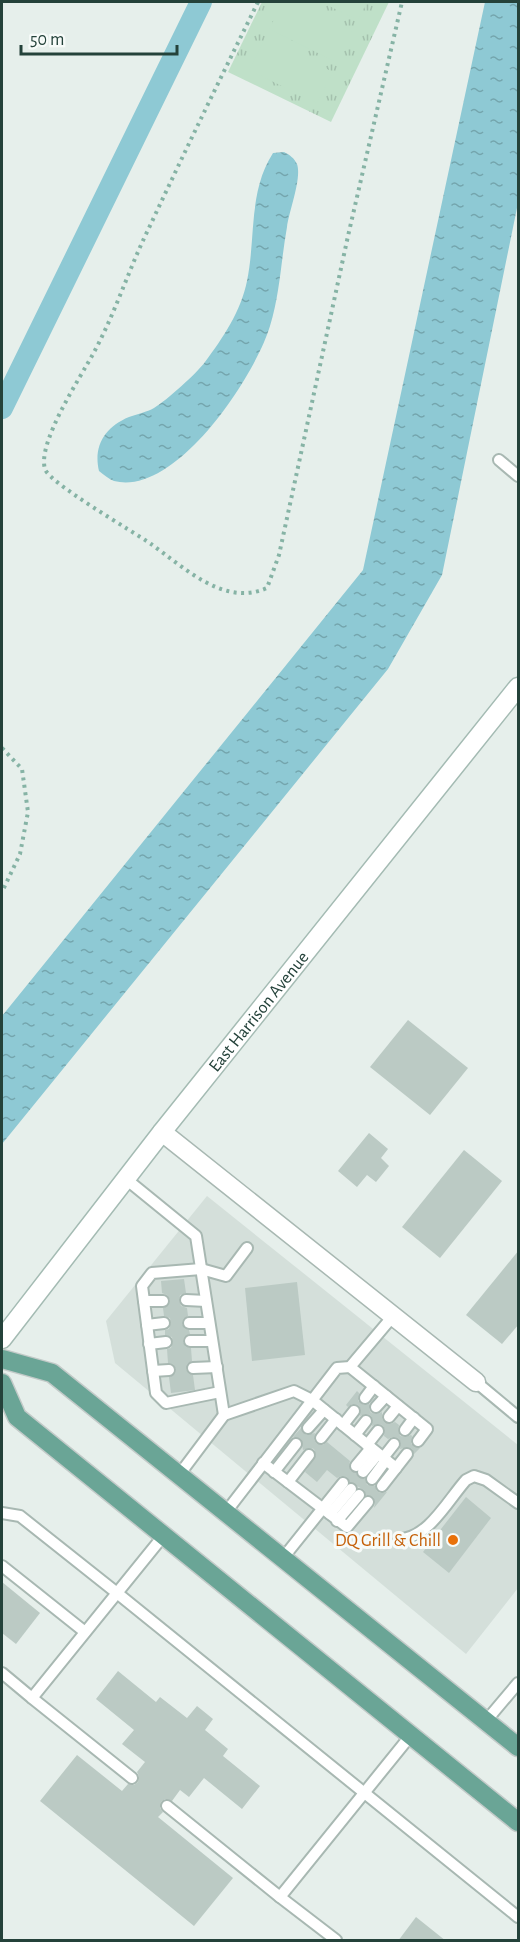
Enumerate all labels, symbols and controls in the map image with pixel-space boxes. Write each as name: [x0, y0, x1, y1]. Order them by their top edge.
scale bar: [21, 18, 177, 56]
text: 50 m: [30, 31, 64, 49]
street label: East Harrison Avenue: [206, 949, 313, 1076]
place label: DQ Grill & Chill: [335, 1532, 441, 1550]
marker: DQ Grill & Chill: [446, 1533, 460, 1547]

